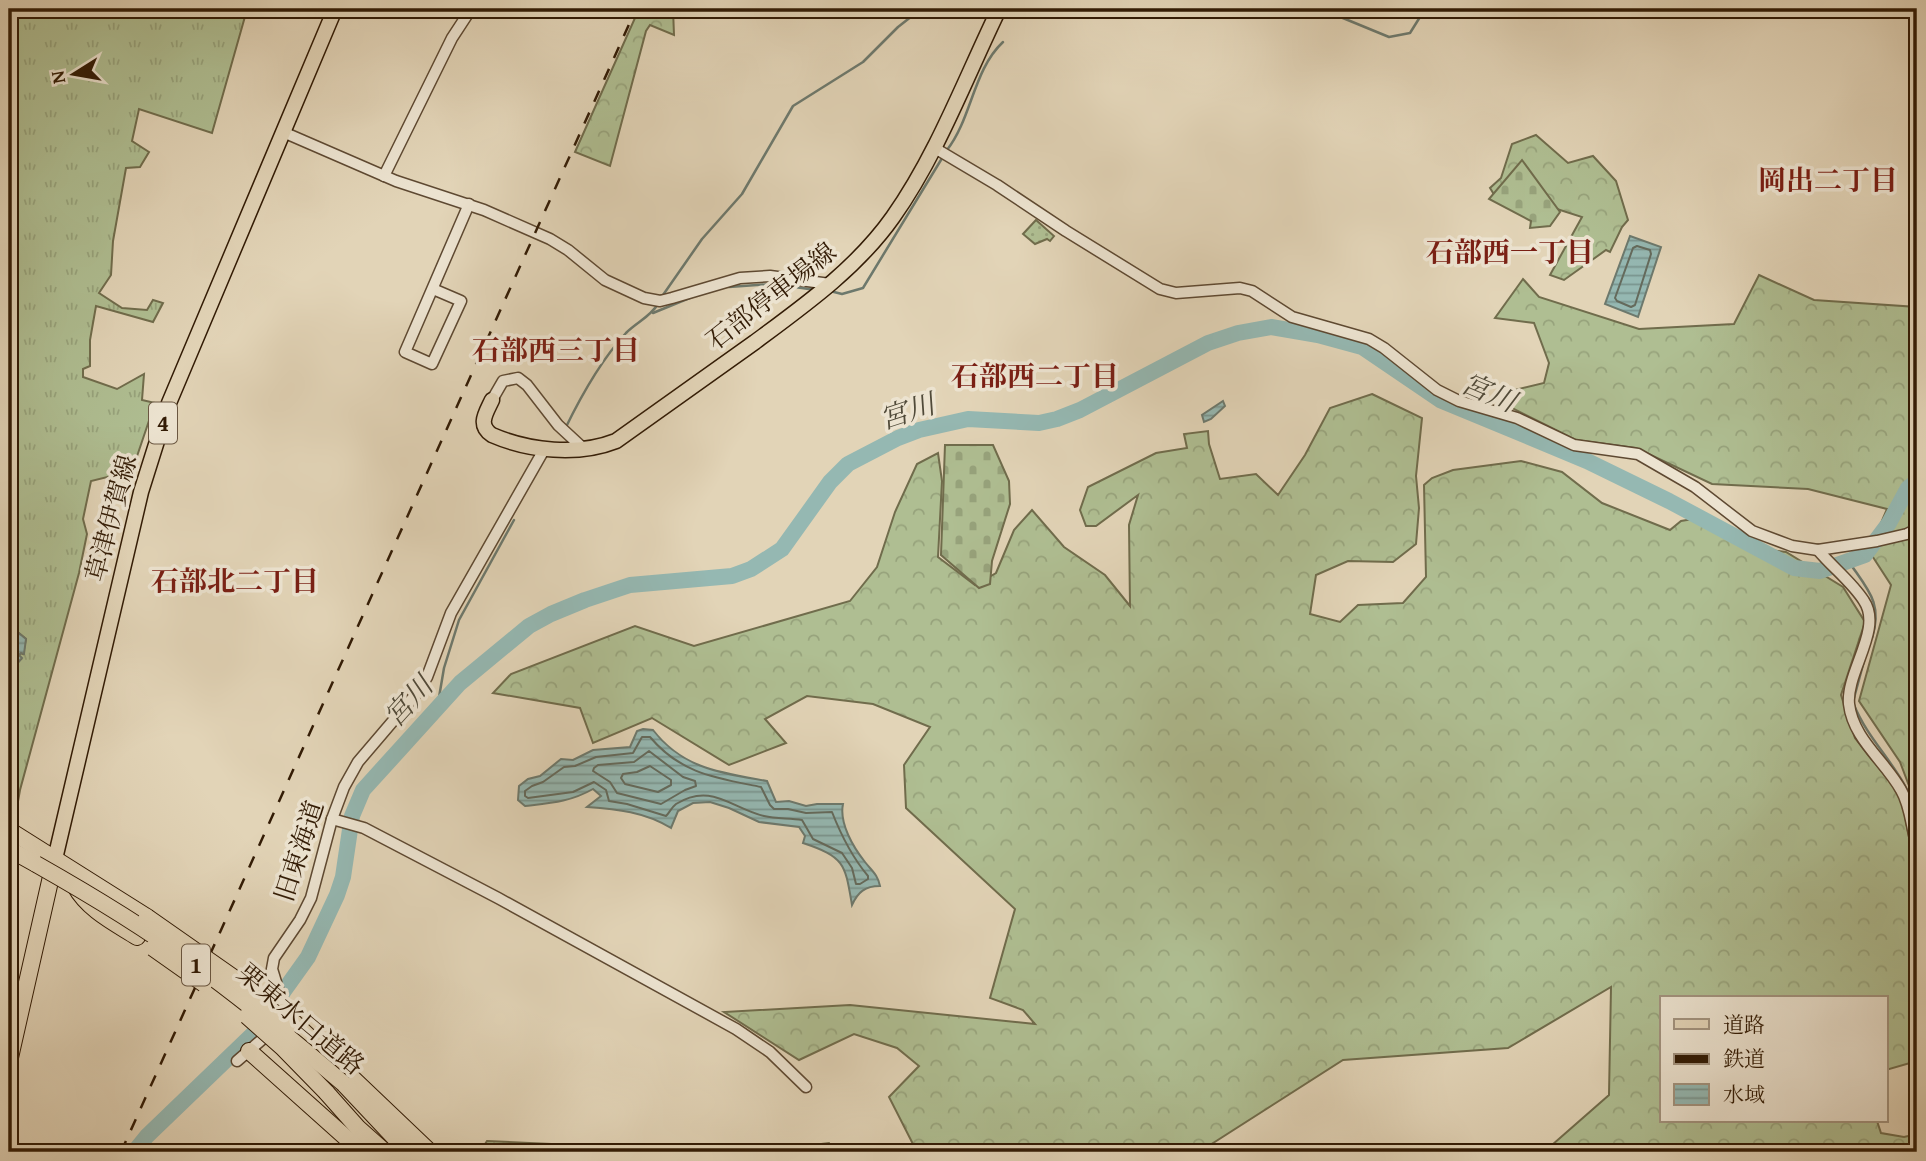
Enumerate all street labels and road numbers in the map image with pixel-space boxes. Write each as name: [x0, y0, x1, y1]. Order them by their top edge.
street label: 石部停車場線: [697, 232, 844, 359]
road number: 4: [149, 402, 177, 444]
street label: 草津伊賀線: [75, 450, 146, 586]
street label: 旧東海道: [264, 795, 333, 906]
road number: 1: [182, 945, 210, 986]
street label: 栗東水口道路: [229, 954, 374, 1084]

